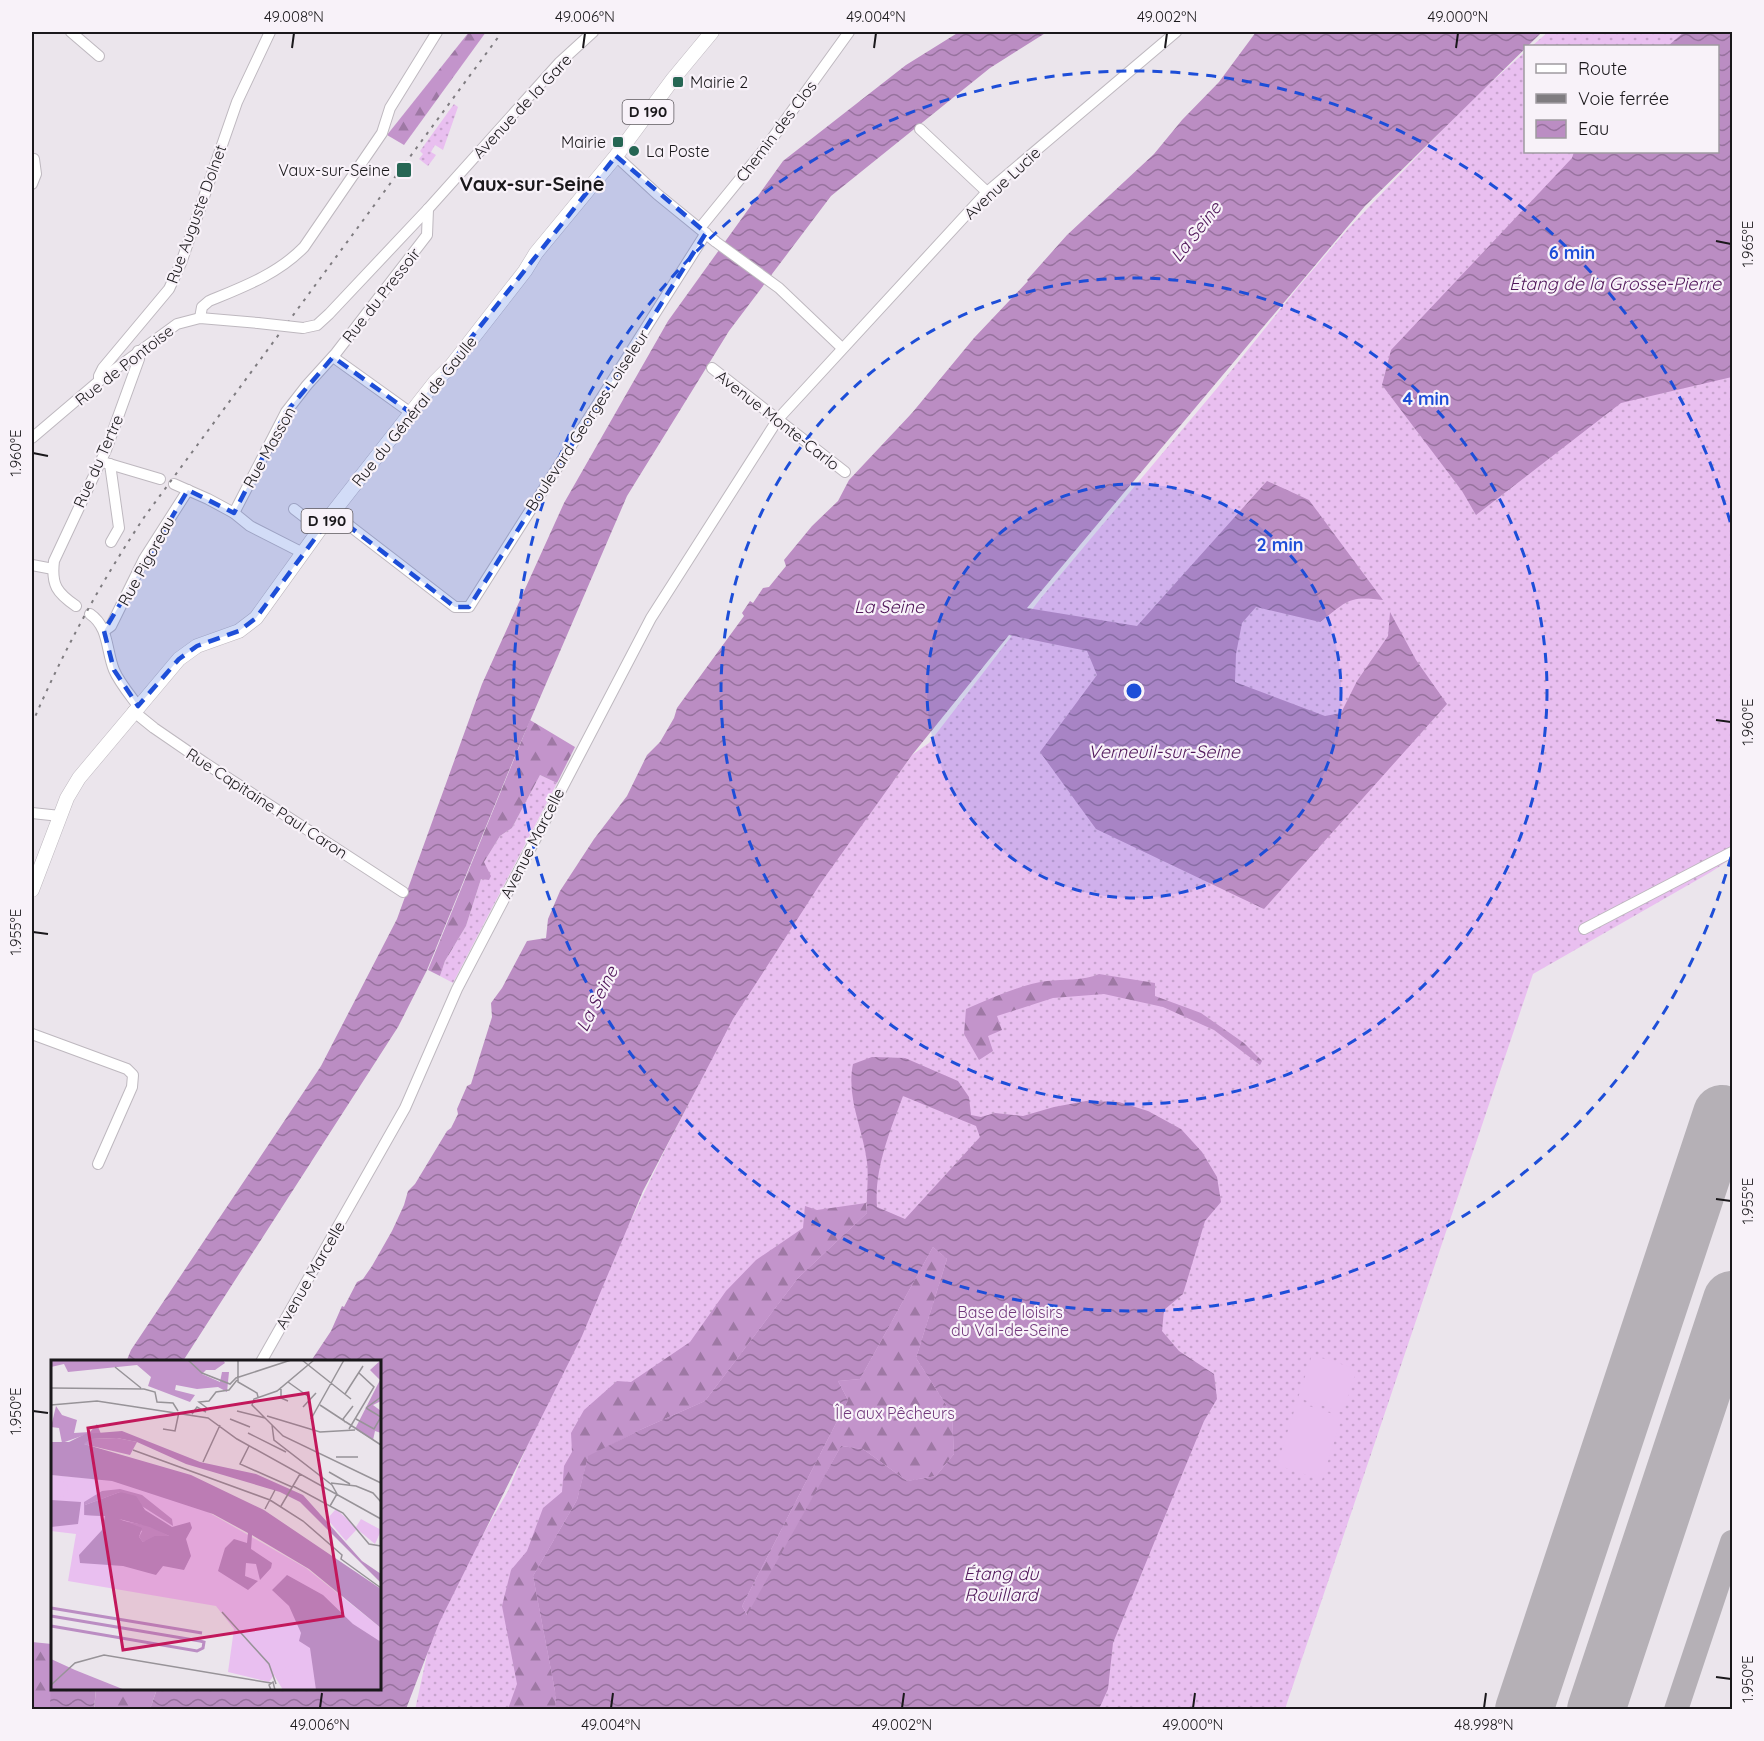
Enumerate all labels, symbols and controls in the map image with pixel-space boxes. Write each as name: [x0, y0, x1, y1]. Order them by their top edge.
text: 49.008°N: [264, 7, 324, 26]
text: 49.006°N: [555, 7, 615, 26]
text: 49.004°N: [846, 7, 906, 26]
text: 49.002°N: [1137, 7, 1197, 26]
text: 49.000°N: [1428, 7, 1488, 26]
legend: [1524, 45, 1719, 153]
street label: Avenue de la Gare: [468, 50, 576, 162]
text: Route: [1578, 57, 1627, 80]
place label: Mairie 2: [690, 72, 748, 92]
marker: Mairie 2: [671, 75, 685, 89]
street label: Chemin des Clos: [731, 76, 821, 186]
text: Voie ferrée: [1578, 87, 1669, 110]
road number: D 190: [622, 100, 674, 124]
text: Eau: [1578, 117, 1609, 140]
place label: Mairie: [561, 132, 606, 152]
marker: Mairie: [611, 135, 625, 149]
place label: La Poste: [646, 141, 710, 161]
street label: Rue Auguste Dolnet: [162, 142, 230, 286]
street label: Avenue Lucie: [960, 142, 1044, 224]
marker: La Poste: [627, 144, 641, 158]
place label: Vaux-sur-Seine: [278, 160, 390, 180]
marker: Vaux-sur-Seine: [395, 161, 413, 179]
district label: Vaux-sur-Seine: [459, 171, 605, 196]
water label: La Seine: [1165, 196, 1227, 266]
text: 1.965°E: [1738, 221, 1757, 267]
text: 6 min: [1549, 241, 1595, 264]
street label: Rue du Pressoir: [338, 243, 424, 347]
water label: Étang de la Grosse-Pierre: [1509, 272, 1722, 295]
street label: Rue de Pontoise: [71, 320, 177, 410]
street label: Boulevard Georges Loiseleur: [521, 326, 653, 514]
street label: Rue du Général de Gaulle: [347, 332, 481, 490]
street label: Avenue Monte-Carlo: [712, 366, 844, 474]
text: 4 min: [1402, 387, 1450, 410]
street label: Rue Masson: [238, 403, 300, 491]
street label: Rue du Tertre: [69, 411, 127, 511]
text: 1.960°E: [6, 429, 25, 477]
road number: D 190: [302, 509, 352, 533]
street label: Rue Pigoreau: [113, 513, 179, 609]
text: 2 min: [1257, 533, 1303, 556]
water label: La Seine: [854, 595, 925, 618]
centre of rings: [1124, 681, 1144, 701]
text: 1.960°E: [1738, 698, 1757, 746]
water label: Verneuil-sur-Seine: [1088, 740, 1241, 763]
street label: Rue Capitaine Paul Caron: [182, 743, 352, 863]
street label: Avenue Marcelle: [496, 784, 568, 902]
text: 1.955°E: [6, 909, 25, 955]
water label: La Seine: [570, 962, 623, 1035]
text: 1.955°E: [1738, 1178, 1757, 1224]
street label: Avenue Marcelle: [271, 1217, 349, 1333]
park label: Base de loisirs du Val-de-Seine: [951, 1302, 1069, 1340]
inset map: [51, 1360, 381, 1690]
text: 1.950°E: [6, 1387, 25, 1435]
park label: Île aux Pêcheurs: [835, 1403, 955, 1423]
water label: Étang du Rouillard: [963, 1562, 1040, 1606]
text: 1.950°E: [1738, 1655, 1757, 1703]
text: 49.006°N: [290, 1715, 350, 1734]
text: 49.004°N: [581, 1715, 641, 1734]
text: 49.002°N: [872, 1715, 932, 1734]
text: 49.000°N: [1163, 1715, 1223, 1734]
text: 48.998°N: [1454, 1715, 1514, 1734]

